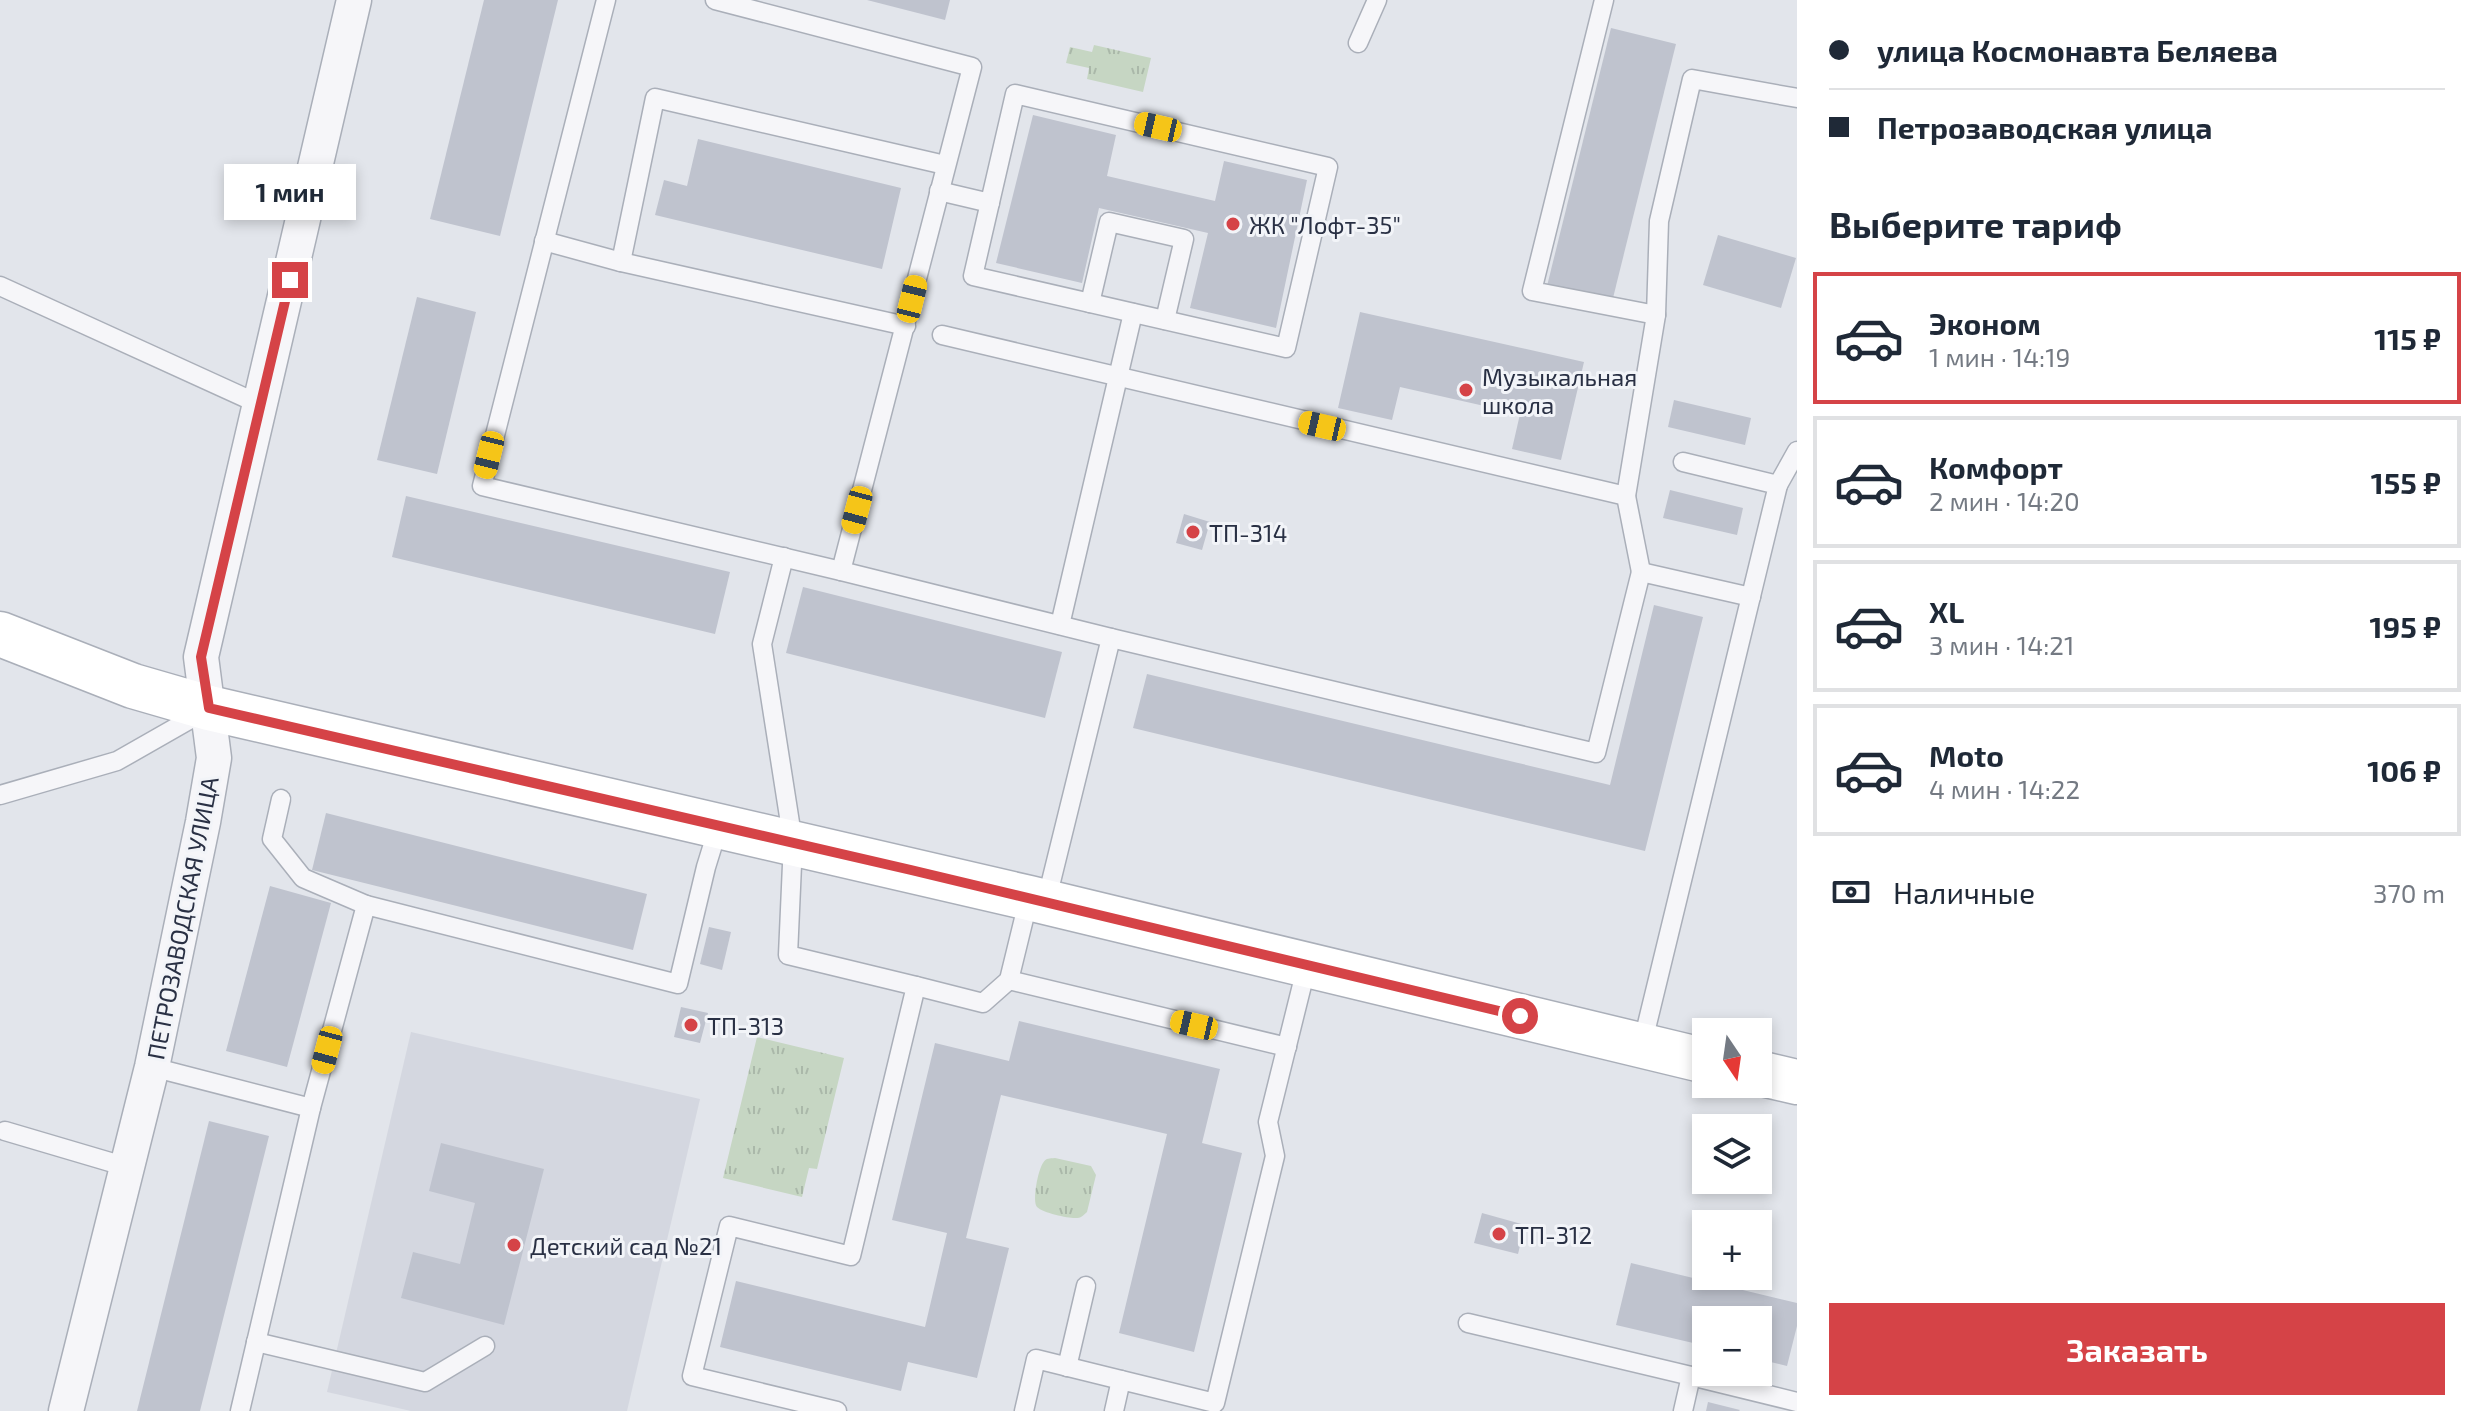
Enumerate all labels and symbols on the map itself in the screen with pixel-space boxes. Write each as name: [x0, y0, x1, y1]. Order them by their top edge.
car: [1132, 110, 1184, 144]
callout: 1 мин: [224, 164, 356, 220]
place label: ЖК "Лофт-35": [1249, 210, 1401, 239]
marker: ЖК "Лофт-35": [1224, 215, 1242, 233]
route end: [272, 262, 308, 298]
car: [895, 273, 929, 325]
place label: Музыкальная школа: [1482, 362, 1637, 419]
marker: Музыкальная школа: [1457, 381, 1475, 399]
car: [1296, 409, 1348, 443]
car: [472, 429, 506, 481]
car: [839, 484, 875, 536]
place label: ТП-314: [1209, 518, 1287, 547]
marker: ТП-314: [1184, 523, 1202, 541]
street label: ПЕТРОЗАВОДСКАЯ УЛИЦА: [140, 774, 224, 1062]
route start: [1502, 998, 1538, 1034]
car: [1168, 1008, 1220, 1042]
place label: ТП-313: [707, 1011, 784, 1040]
marker: ТП-313: [682, 1016, 700, 1034]
north arrow: [1692, 1018, 1772, 1098]
car: [309, 1024, 345, 1076]
place label: ТП-312: [1515, 1220, 1592, 1249]
marker: ТП-312: [1490, 1225, 1508, 1243]
place label: Детский сад №21: [530, 1231, 722, 1260]
marker: Детский сад №21: [505, 1236, 523, 1254]

